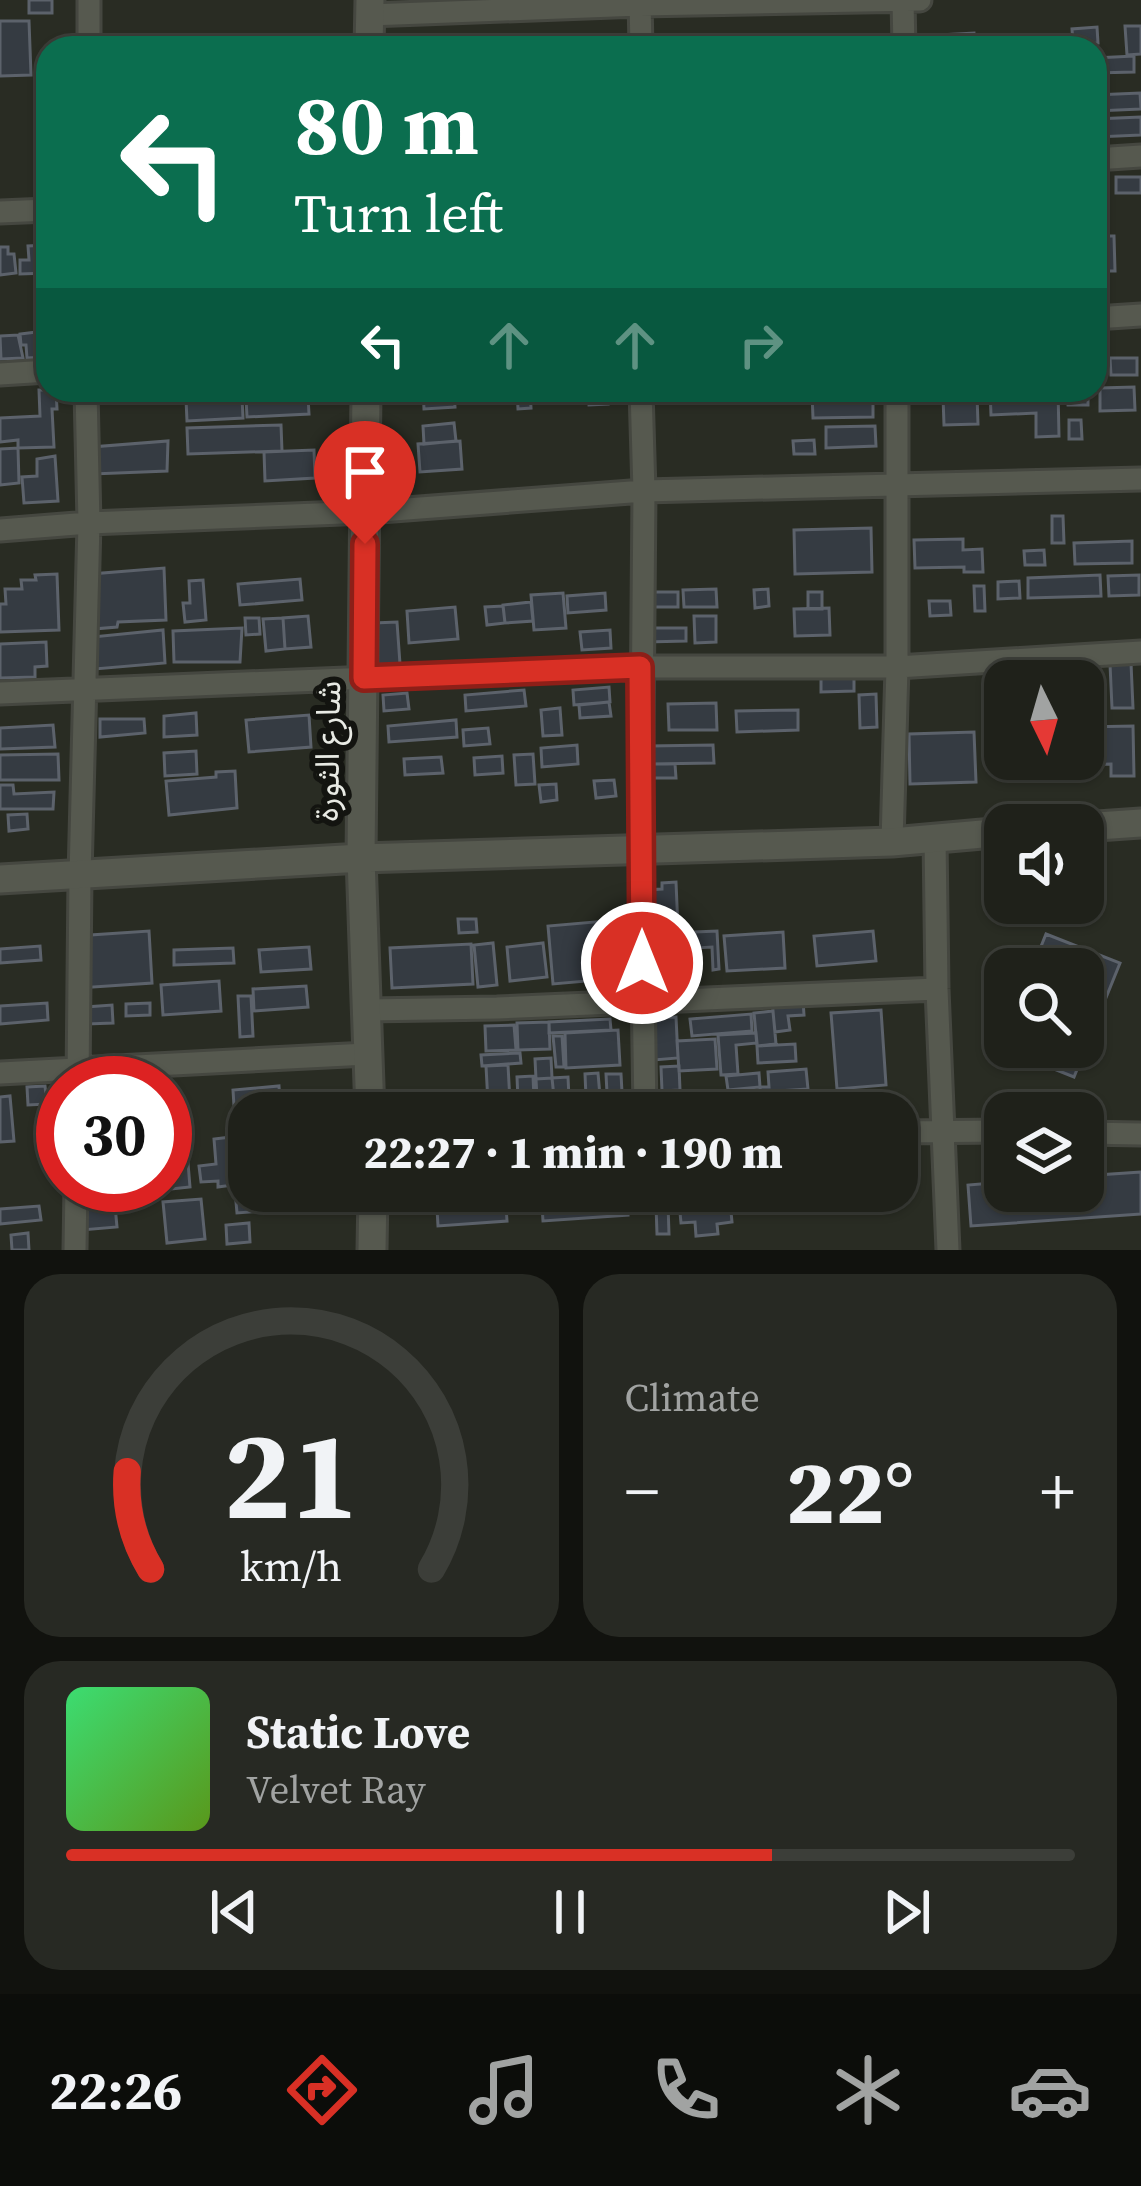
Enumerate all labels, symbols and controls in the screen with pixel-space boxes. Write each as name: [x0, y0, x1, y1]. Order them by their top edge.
text: 80 m: [294, 67, 479, 182]
icon: left: [96, 84, 252, 240]
text: Turn left: [294, 176, 503, 250]
icon: left: [350, 312, 416, 378]
icon: ahead: [476, 312, 542, 378]
icon: ahead: [602, 312, 668, 378]
icon: right: [728, 312, 794, 378]
pin: [314, 421, 416, 544]
icon: arrive: [332, 439, 398, 505]
north arrow: [984, 660, 1104, 780]
map controls: [984, 660, 1104, 1212]
street label: شارع الثورة: [304, 680, 353, 822]
button: sound: [984, 804, 1104, 924]
position arrow: [579, 900, 705, 1026]
button: search: [984, 948, 1104, 1068]
speed limit sign: 30: [36, 1056, 192, 1212]
button: layers: [984, 1092, 1104, 1212]
text: 22:27 · 1 min · 190 m: [363, 1121, 783, 1183]
text: Climate: [625, 1371, 760, 1424]
text: 21: [224, 1389, 359, 1560]
text: 22°: [785, 1430, 914, 1553]
text: −: [625, 1446, 659, 1536]
text: +: [1040, 1446, 1075, 1536]
text: km/h: [240, 1536, 342, 1594]
text: Static Love: [246, 1701, 470, 1763]
text: Velvet Ray: [246, 1763, 426, 1816]
icon: previous: [201, 1879, 267, 1945]
icon: pause: [537, 1879, 603, 1945]
icon: next: [874, 1879, 940, 1945]
icon: directions: [280, 2048, 364, 2132]
icon: music: [462, 2048, 546, 2132]
icon: phone: [644, 2048, 728, 2132]
icon: climate: [826, 2048, 910, 2132]
icon: car: [1008, 2048, 1092, 2132]
text: 22:26: [49, 2053, 182, 2127]

